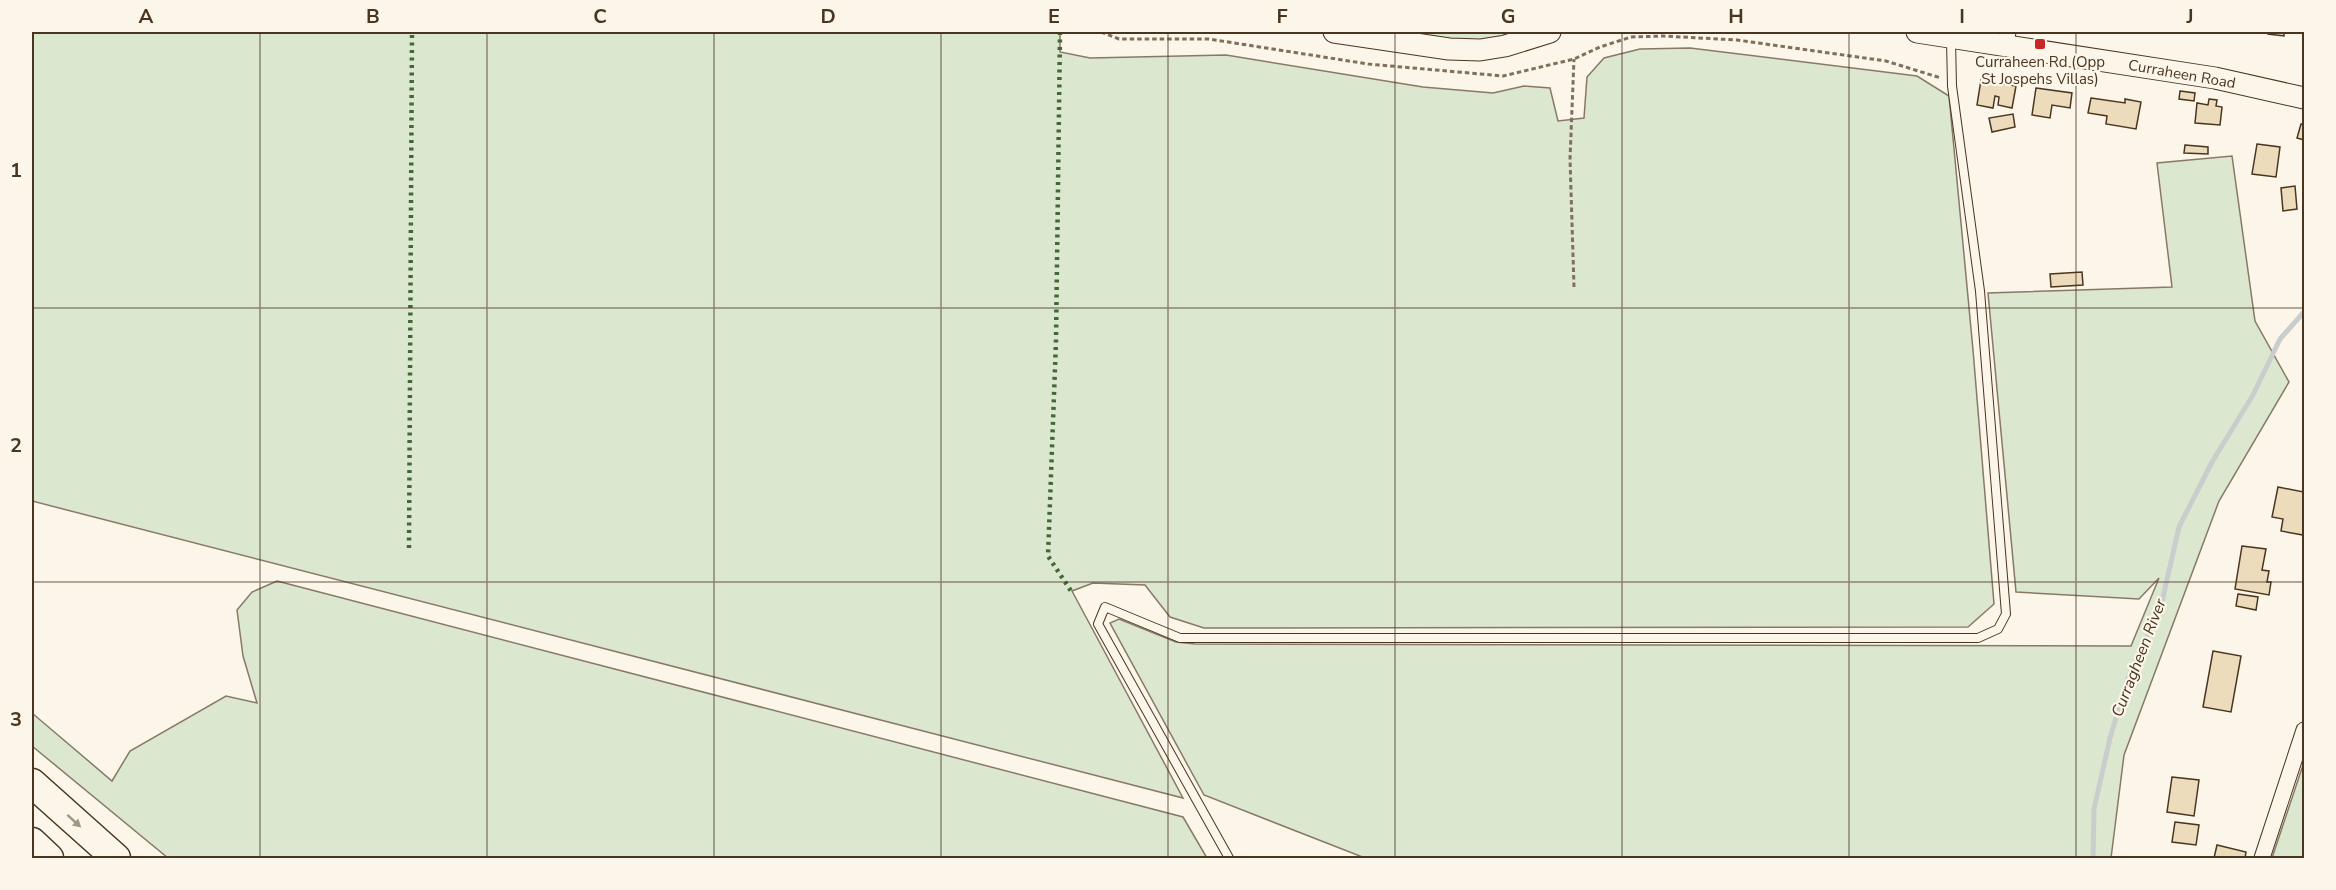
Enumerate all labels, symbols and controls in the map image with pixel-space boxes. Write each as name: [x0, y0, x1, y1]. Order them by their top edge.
text: A: [139, 3, 154, 30]
text: B: [366, 3, 380, 30]
text: C: [593, 3, 607, 30]
text: D: [820, 3, 836, 30]
text: E: [1048, 3, 1060, 30]
text: F: [1276, 3, 1288, 30]
text: G: [1501, 3, 1515, 30]
text: H: [1728, 3, 1744, 30]
text: I: [1959, 3, 1965, 30]
text: J: [2185, 3, 2194, 30]
marker: Curraheen Rd (Opp St Jospehs Villas): [2033, 37, 2047, 51]
place label: Curraheen Rd (Opp St Jospehs Villas): [1975, 52, 2105, 89]
street label: Curraheen Road: [2127, 55, 2237, 93]
text: 1: [10, 157, 22, 184]
text: 2: [10, 432, 22, 459]
water label: Curragheen River: [2106, 595, 2172, 720]
text: 3: [10, 706, 22, 733]
one-way arrow: [66, 814, 81, 827]

